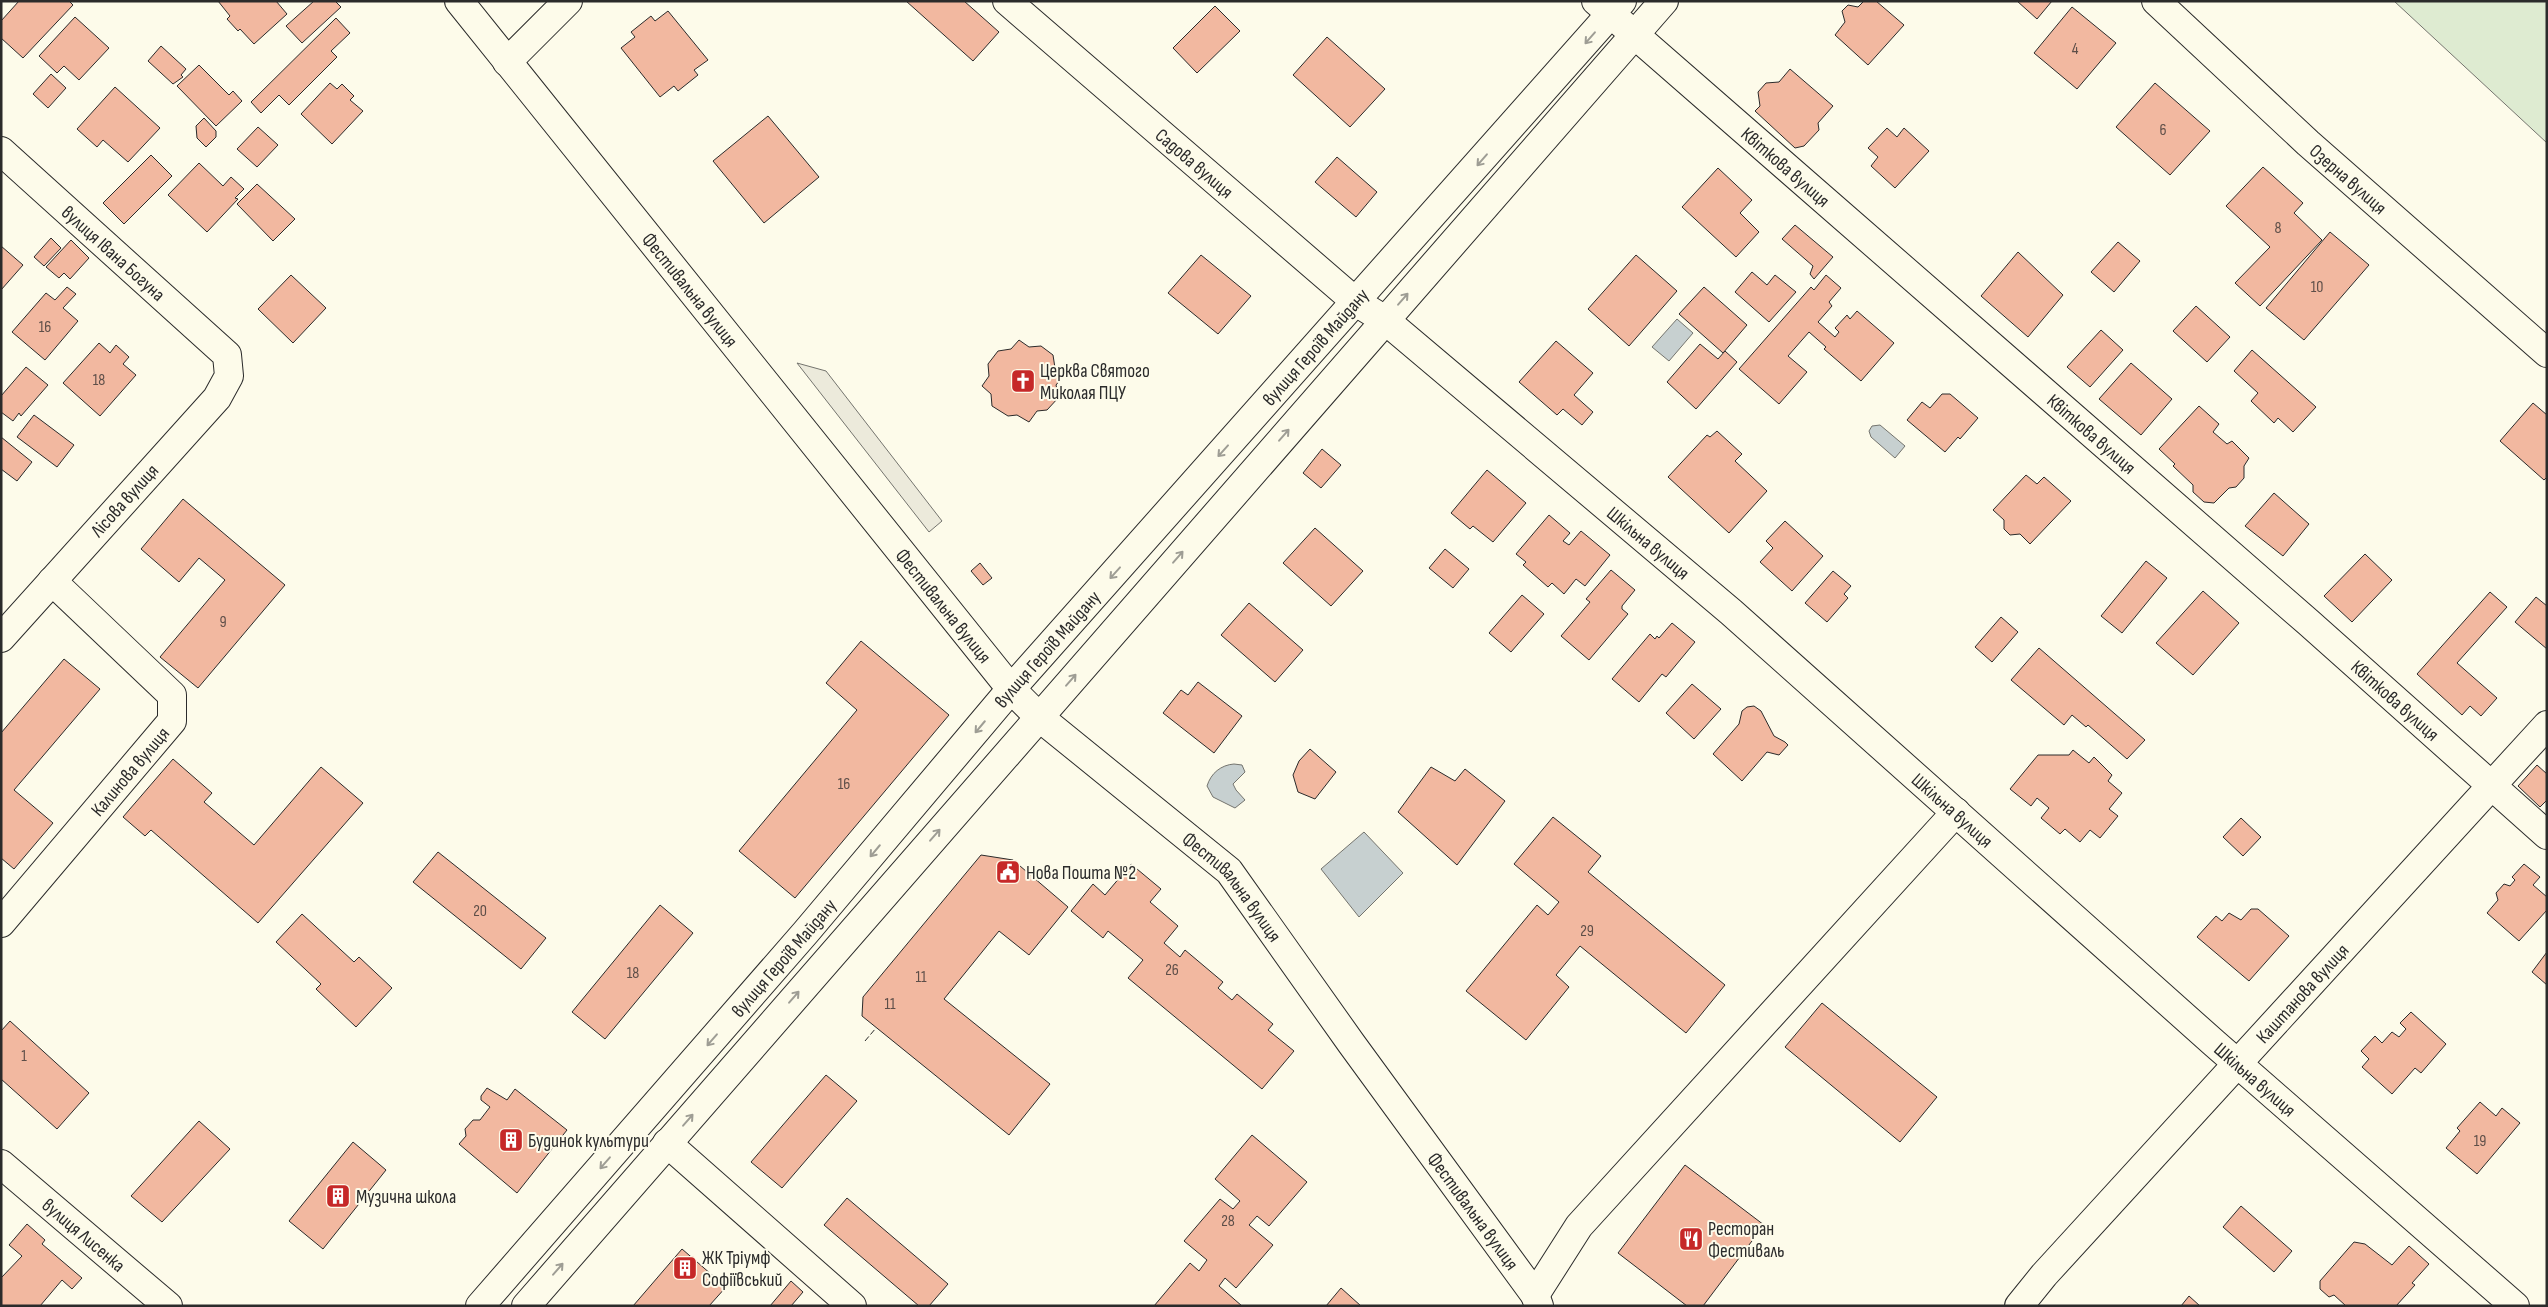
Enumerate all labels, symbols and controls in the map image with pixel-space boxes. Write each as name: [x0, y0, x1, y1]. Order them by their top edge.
one-way arrow: [1584, 31, 1596, 44]
house number: 4: [2072, 40, 2079, 59]
house number: 6: [2159, 121, 2167, 140]
street label: Квіткова вулиця: [1736, 123, 1834, 213]
street label: Садова вулиця: [1150, 124, 1237, 204]
street label: Озерна вулиця: [2304, 140, 2391, 220]
one-way arrow: [1476, 153, 1488, 166]
street label: вулиця Івана Богуна: [56, 201, 169, 307]
house number: 8: [2274, 219, 2282, 238]
street label: Фестивальна вулиця: [637, 229, 742, 352]
house number: 10: [2311, 278, 2323, 297]
street label: вулиця Героїв Майдану: [1258, 284, 1375, 411]
one-way arrow: [1397, 293, 1409, 306]
house number: 16: [39, 318, 51, 337]
place label: Церква Святого Миколая ПЦУ: [1040, 360, 1150, 405]
church icon: Церква Святого Миколая ПЦУ: [1010, 368, 1036, 394]
house number: 18: [93, 371, 105, 390]
street label: Квіткова вулиця: [2042, 390, 2140, 480]
one-way arrow: [1279, 429, 1290, 442]
one-way arrow: [1218, 445, 1229, 458]
street label: Лісова вулиця: [86, 460, 164, 543]
street label: Шкільна вулиця: [1602, 502, 1694, 585]
street label: Фестивальна вулиця: [890, 545, 996, 668]
one-way arrow: [1172, 551, 1183, 564]
one-way arrow: [1110, 566, 1121, 579]
street label: вулиця Героїв Майдану: [990, 586, 1106, 713]
house number: 9: [219, 613, 227, 632]
street label: Квіткова вулиця: [2346, 656, 2443, 746]
one-way arrow: [1065, 673, 1076, 686]
one-way arrow: [974, 720, 986, 733]
street label: Калинова вулиця: [87, 723, 175, 821]
street label: Шкільна вулиця: [1906, 769, 1997, 853]
house number: 16: [838, 775, 850, 794]
one-way arrow: [930, 828, 941, 841]
street label: Фестивальна вулиця: [1177, 828, 1286, 947]
one-way arrow: [870, 844, 881, 857]
public building icon: Нова Пошта №2: [995, 859, 1021, 885]
place label: Нова Пошта №2: [1026, 862, 1136, 885]
street label: вулиця Героїв Майдану: [727, 894, 842, 1022]
house number: 20: [473, 902, 487, 921]
house number: 29: [1580, 922, 1594, 941]
street label: Каштанова вулиця: [2252, 939, 2354, 1048]
house number: 26: [1165, 961, 1179, 980]
house number: 18: [627, 964, 639, 983]
house number: 11: [915, 968, 927, 987]
one-way arrow: [789, 991, 800, 1004]
house number: 11: [884, 995, 896, 1014]
one-way arrow: [707, 1034, 718, 1047]
street label: Шкільна вулиця: [2209, 1038, 2300, 1122]
house number: 1: [21, 1047, 27, 1066]
one-way arrow: [682, 1113, 694, 1126]
building icon: Будинок культури: [498, 1127, 524, 1153]
place label: Будинок культури: [528, 1130, 649, 1153]
house number: 19: [2474, 1132, 2486, 1151]
street label: Фестивальна вулиця: [1422, 1148, 1523, 1275]
one-way arrow: [600, 1156, 611, 1169]
building icon: Музична школа: [325, 1183, 351, 1209]
place label: Музична школа: [356, 1186, 456, 1209]
street label: вулиця Лисенка: [37, 1194, 129, 1277]
house number: 28: [1221, 1212, 1235, 1231]
place label: Ресторан Фестиваль: [1708, 1218, 1785, 1263]
restaurant icon: Ресторан Фестиваль: [1678, 1226, 1704, 1252]
place label: ЖК Тріумф Софіївський: [702, 1247, 782, 1292]
building icon: ЖК Тріумф Софіївський: [672, 1255, 698, 1281]
one-way arrow: [553, 1263, 564, 1276]

